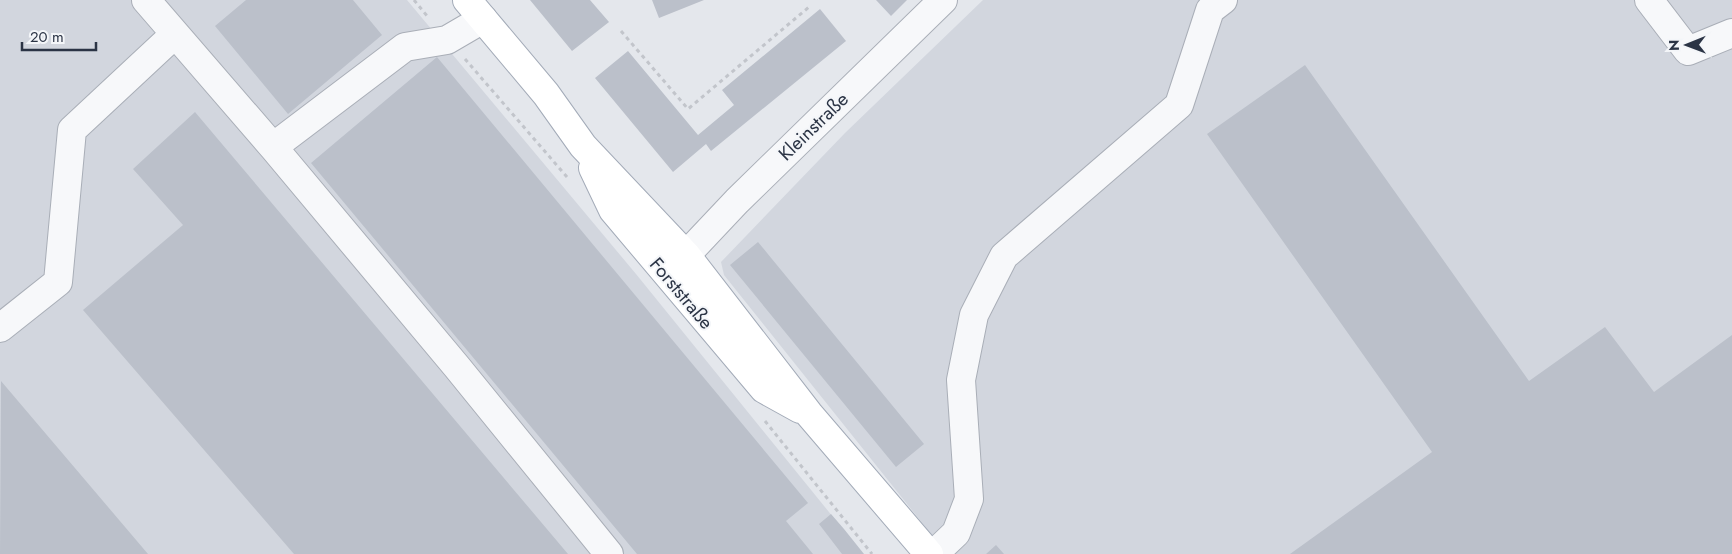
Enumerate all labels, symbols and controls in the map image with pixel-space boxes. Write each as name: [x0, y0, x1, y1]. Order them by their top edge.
scale bar: [22, 20, 96, 52]
north arrow: [1662, 20, 1712, 70]
text: 20 m: [30, 26, 64, 48]
text: N: [1664, 39, 1684, 51]
street label: Kleinstraße: [772, 86, 855, 167]
street label: Forststraße: [643, 252, 720, 335]

